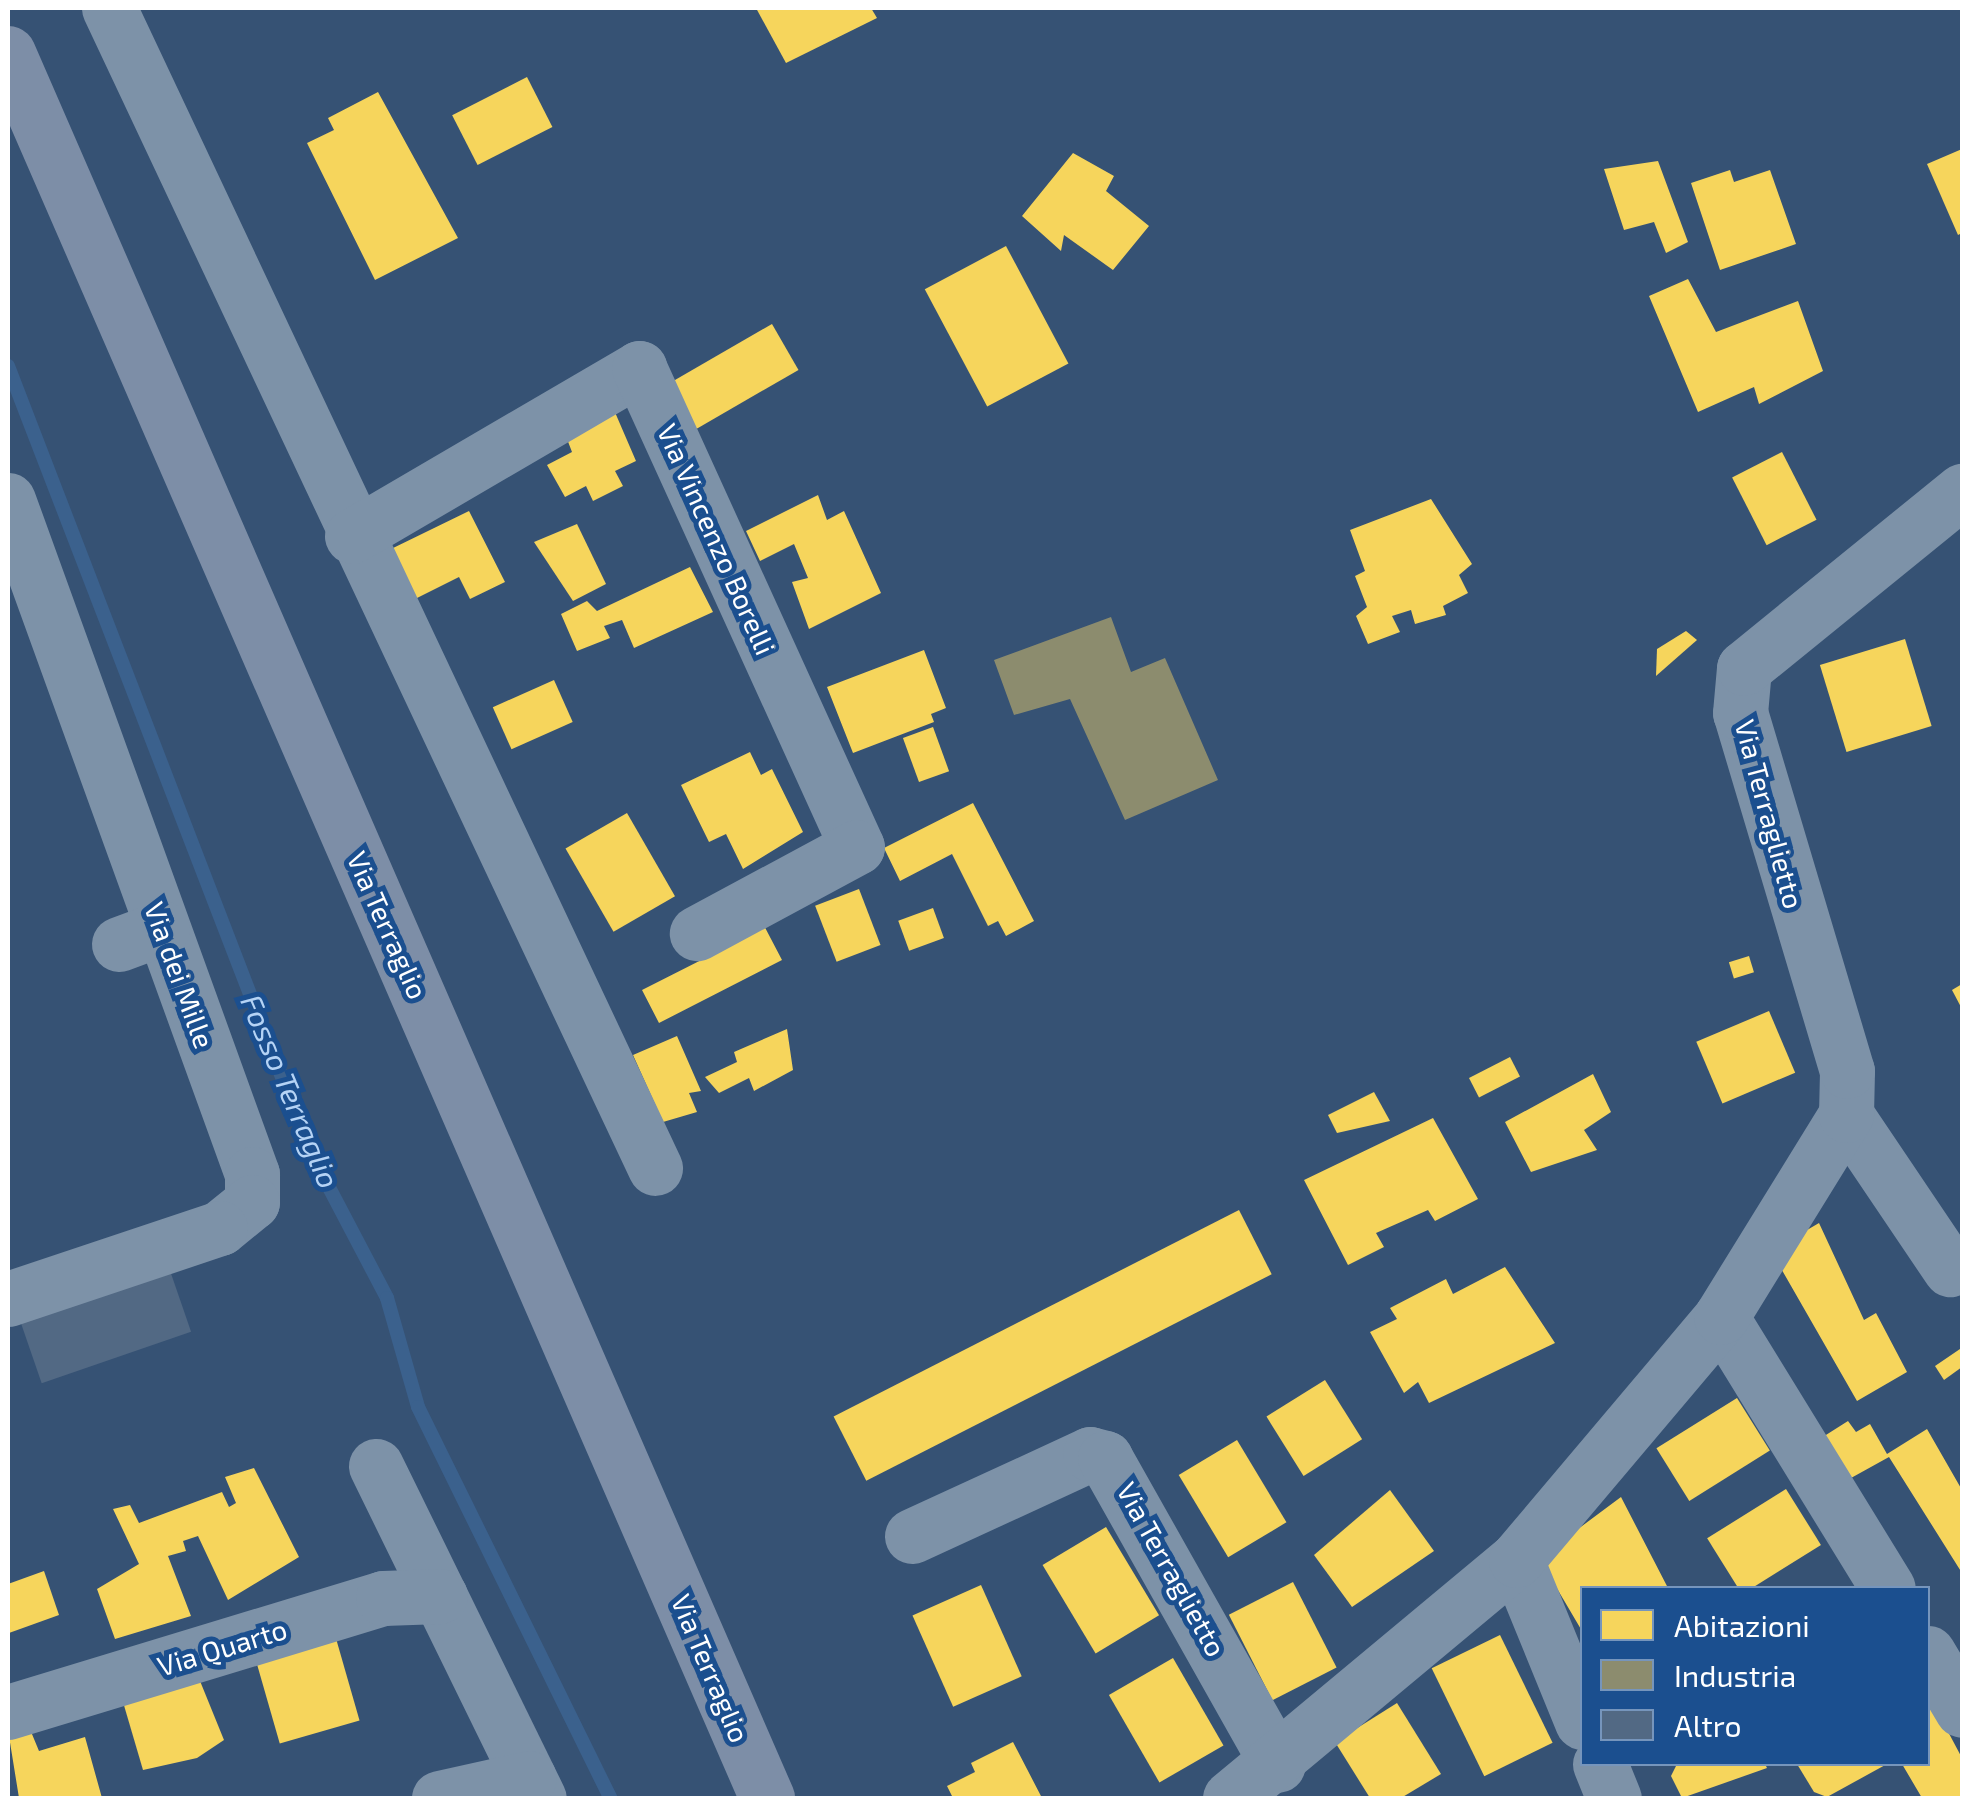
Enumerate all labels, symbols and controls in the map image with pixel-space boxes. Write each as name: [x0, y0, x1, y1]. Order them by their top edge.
street label: Via Vincenzo Borelli: [651, 418, 783, 660]
street label: Via Terraglietto: [1729, 716, 1811, 912]
street label: Via Terraglio: [340, 846, 436, 1004]
street label: Via dei Mille: [138, 897, 222, 1053]
water label: Fosso Terraglio: [234, 988, 348, 1194]
street label: Via Terraglietto: [1110, 1476, 1234, 1662]
legend: [1580, 1586, 1930, 1766]
street label: Via Terraglio: [665, 1589, 757, 1747]
text: Abitazioni: [1674, 1607, 1810, 1643]
street label: Via Quarto: [153, 1611, 291, 1683]
text: Industria: [1674, 1657, 1796, 1693]
text: Altro: [1674, 1707, 1741, 1743]

